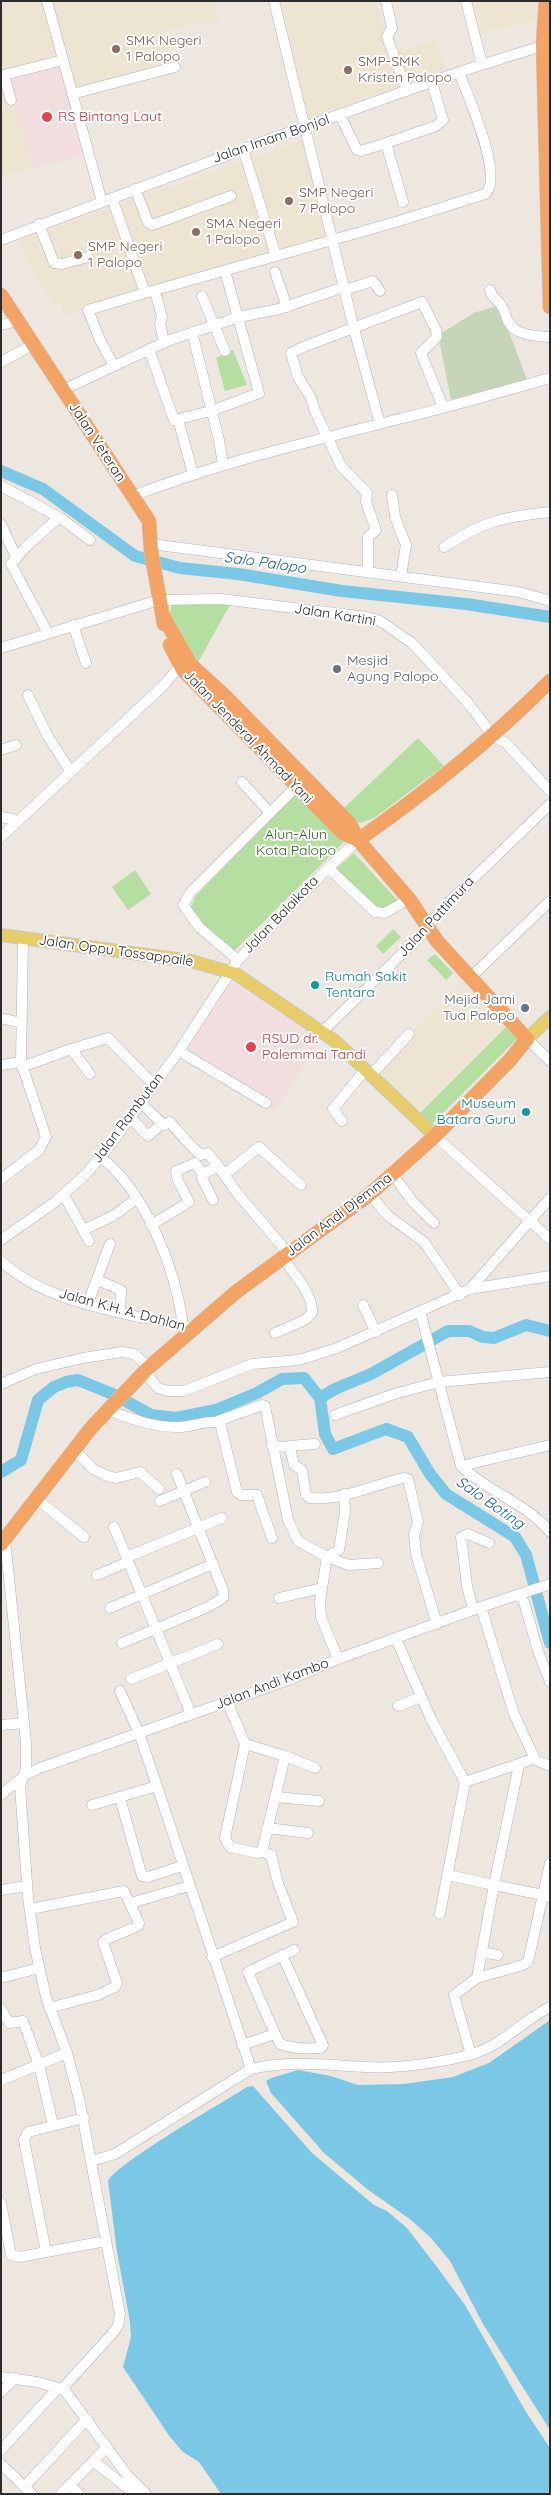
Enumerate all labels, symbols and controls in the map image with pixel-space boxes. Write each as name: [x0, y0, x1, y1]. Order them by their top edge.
place label: SMK Negeri 1 Palopo: [126, 33, 202, 65]
marker: SMK Negeri 1 Palopo: [110, 43, 122, 55]
place label: SMP-SMK Kristen Palopo: [358, 54, 452, 86]
marker: SMP-SMK Kristen Palopo: [342, 64, 354, 76]
place label: RS Bintang Laut: [58, 109, 162, 125]
marker: RS Bintang Laut: [40, 110, 54, 124]
street label: Jalan Imam Bonjol: [210, 111, 332, 167]
place label: SMP Negeri 7 Palopo: [299, 185, 373, 218]
marker: SMP Negeri 7 Palopo: [283, 195, 295, 207]
place label: SMA Negeri 1 Palopo: [206, 216, 281, 248]
marker: SMA Negeri 1 Palopo: [190, 226, 202, 238]
place label: SMP Negeri 1 Palopo: [88, 239, 162, 272]
marker: SMP Negeri 1 Palopo: [72, 249, 84, 261]
street label: Jalan Veteran: [65, 399, 129, 485]
water label: Salo Palopo: [223, 548, 307, 578]
street label: Jalan Kartini: [293, 600, 377, 630]
place label: Mesjid Agung Palopo: [347, 653, 439, 686]
marker: Mesjid Agung Palopo: [331, 663, 343, 675]
street label: Jalan Jenderal Ahmad Yani: [180, 667, 316, 807]
park label: Alun-Alun Kota Palopo: [256, 827, 336, 860]
street label: Jalan Balaikota: [240, 873, 322, 957]
street label: Jalan Pattimura: [394, 873, 478, 961]
street label: Jalan Oppu Tossappaile: [38, 932, 194, 970]
place label: Rumah Sakit Tentara: [325, 969, 407, 1002]
marker: Rumah Sakit Tentara: [309, 979, 321, 991]
place label: Mejid Jami Tua Palopo: [443, 992, 515, 1024]
marker: Mejid Jami Tua Palopo: [519, 1002, 531, 1014]
place label: RSUD dr. Palemmai Tandi: [262, 1031, 366, 1064]
marker: RSUD dr. Palemmai Tandi: [244, 1040, 258, 1054]
street label: Jalan Rambutan: [89, 1070, 167, 1166]
place label: Museum Batara Guru: [437, 1096, 516, 1128]
marker: Museum Batara Guru: [520, 1106, 532, 1118]
street label: Jalan Andi Djemma: [283, 1170, 395, 1260]
street label: Jalan K.H. A. Dahlan: [57, 1285, 187, 1335]
water label: Salo Boting: [452, 1473, 528, 1533]
street label: Jalan Andi Kambo: [213, 1655, 331, 1713]

